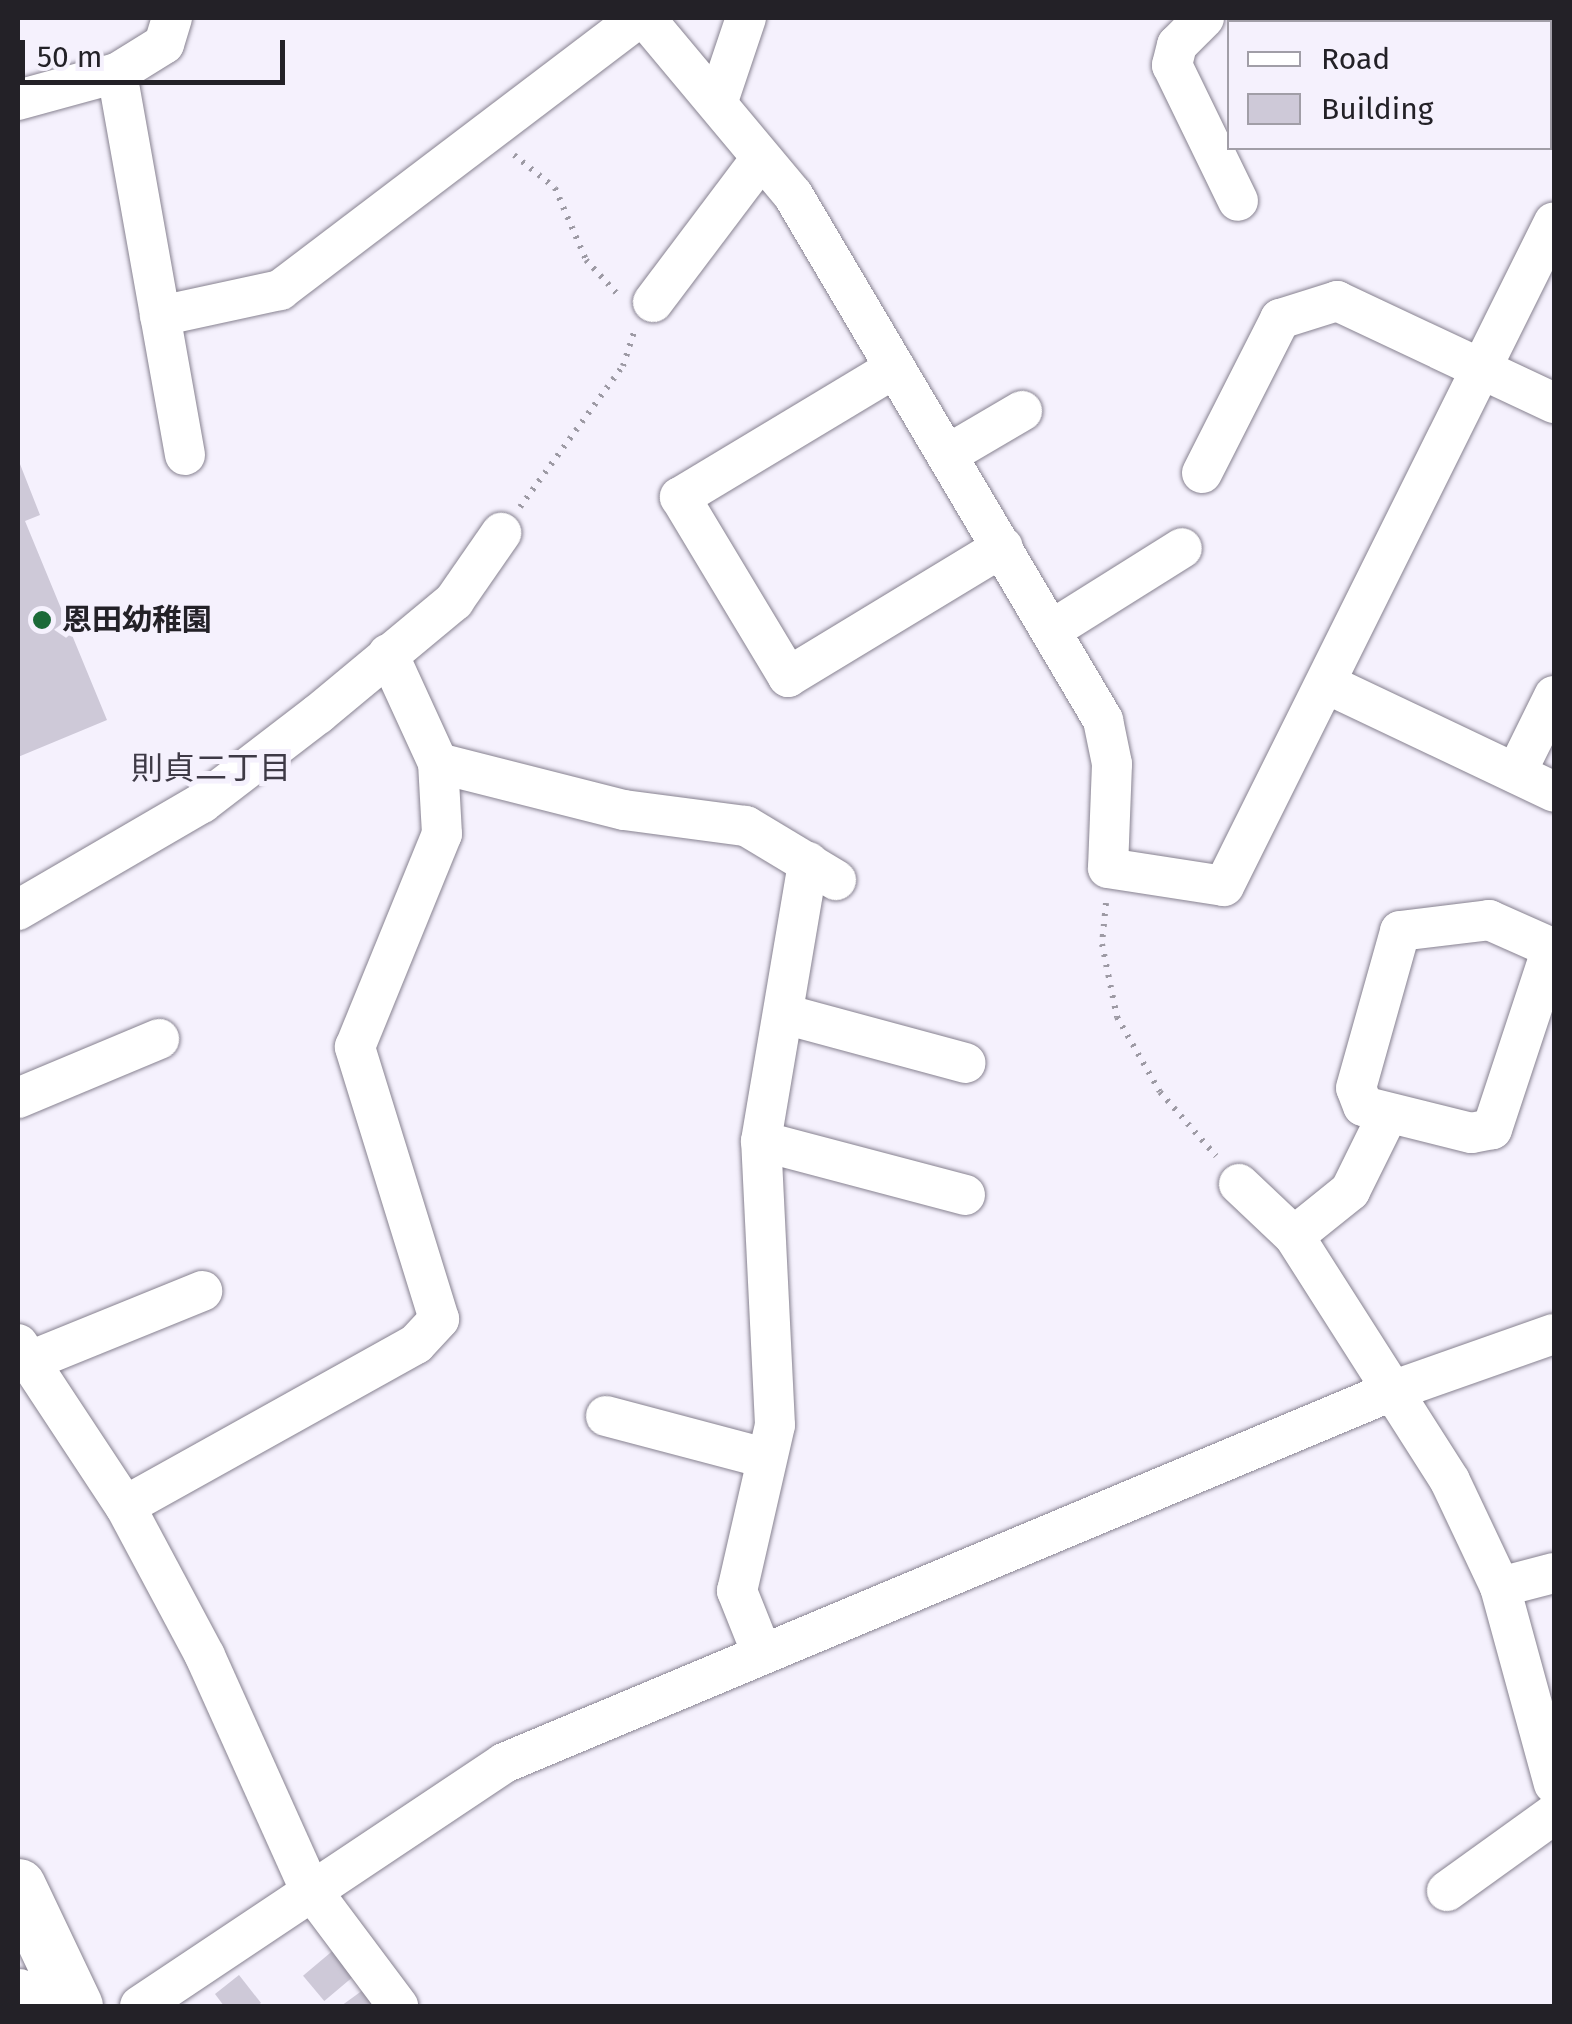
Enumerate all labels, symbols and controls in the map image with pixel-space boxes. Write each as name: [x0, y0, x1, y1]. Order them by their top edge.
scale bar: [25, 20, 290, 82]
legend: [1227, 20, 1552, 150]
text: 50 m: [37, 39, 102, 75]
text: Road: [1321, 41, 1390, 77]
text: Building: [1321, 91, 1433, 127]
place label: 恩田幼稚園: [62, 602, 212, 638]
marker: 恩田幼稚園: [31, 609, 53, 631]
district label: 則貞二丁目: [131, 749, 291, 787]

